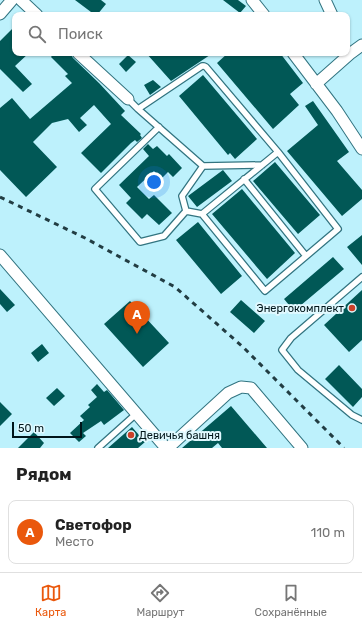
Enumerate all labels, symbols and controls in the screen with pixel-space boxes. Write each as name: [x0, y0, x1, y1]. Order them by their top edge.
search box: [12, 12, 350, 56]
icon: search: [26, 23, 48, 45]
text: Поиск: [58, 25, 103, 43]
your location: [144, 172, 164, 192]
pin: A: [124, 301, 150, 334]
place label: Энергокомплект: [257, 302, 344, 315]
marker: Энергокомплект: [347, 303, 357, 313]
scale bar: [12, 420, 82, 439]
text: 50 m: [18, 422, 44, 435]
place label: Девичья башня: [139, 429, 220, 442]
marker: Девичья башня: [126, 430, 136, 440]
text: Рядом: [16, 464, 72, 484]
text: Светофор: [55, 516, 132, 534]
text: A: [25, 525, 35, 540]
text: 110 m: [311, 525, 345, 540]
text: Место: [55, 534, 94, 549]
tab: Карта: [35, 582, 66, 619]
tab: Маршрут: [136, 582, 185, 619]
tab: Сохранённые: [255, 582, 327, 619]

